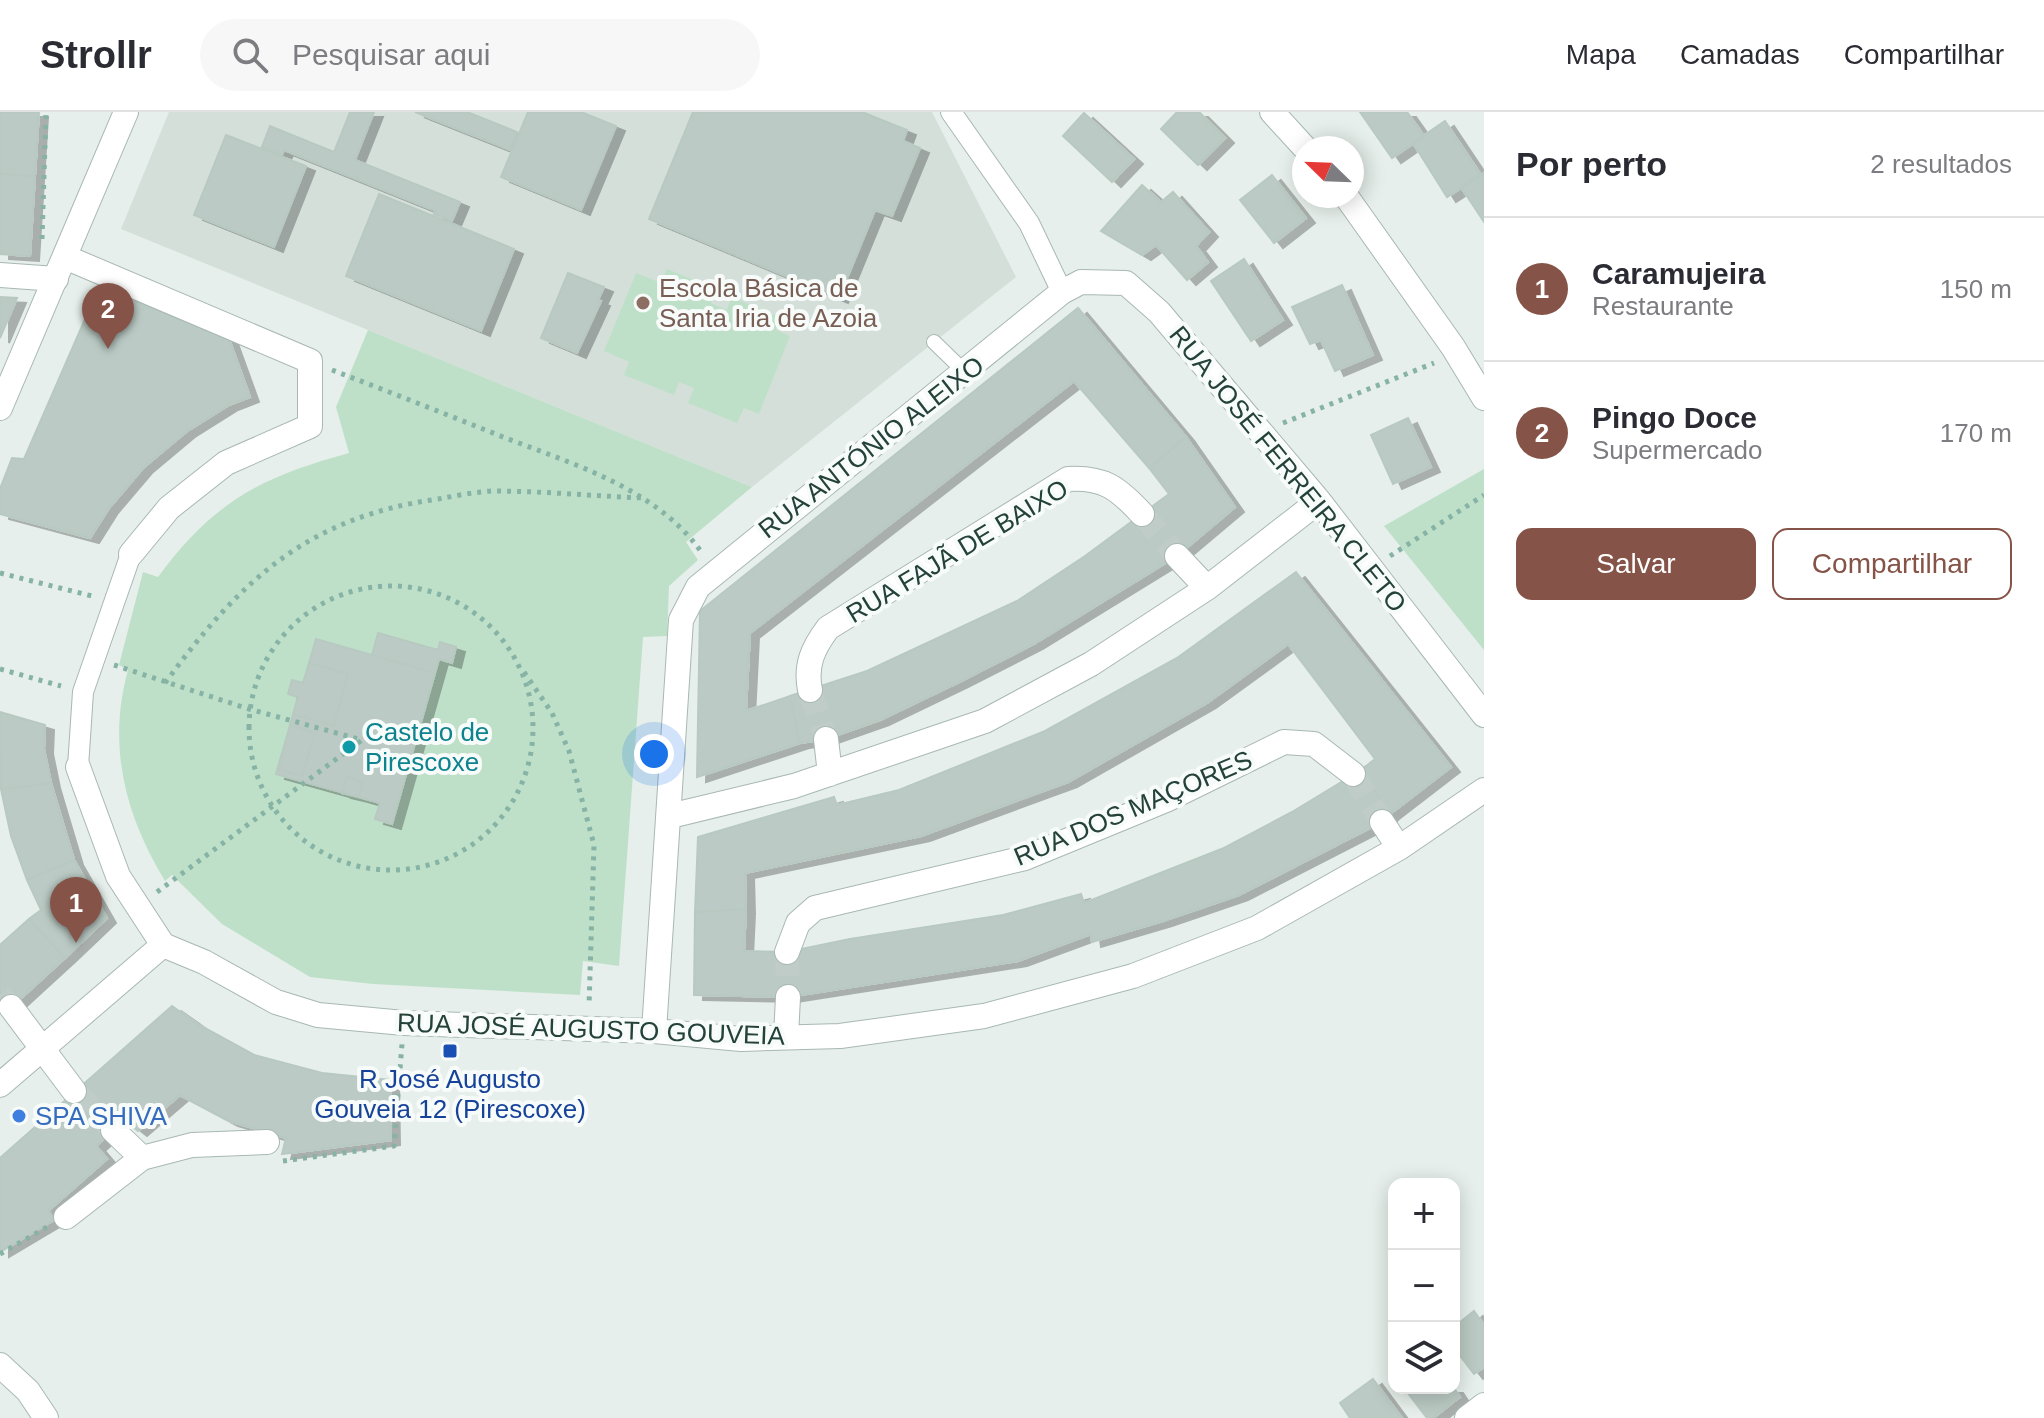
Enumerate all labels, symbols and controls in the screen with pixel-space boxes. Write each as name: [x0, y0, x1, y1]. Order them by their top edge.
search box: [200, 19, 760, 91]
icon: search: [228, 33, 272, 77]
text: Strollr: [40, 34, 152, 76]
text: Pesquisar aqui: [292, 38, 490, 71]
text: Mapa: [1566, 39, 1636, 70]
text: Camadas: [1680, 39, 1800, 70]
text: Compartilhar: [1844, 39, 2004, 70]
north arrow: [1292, 136, 1364, 208]
text: Por perto: [1516, 145, 1667, 183]
text: 2 resultados: [1870, 149, 2012, 179]
text: Caramujeira: [1592, 257, 1765, 290]
place label: Escola Básica de Santa Iria de Azoia: [659, 273, 878, 333]
text: 1: [1535, 274, 1549, 304]
text: 150 m: [1940, 274, 2012, 304]
pin: 2: [82, 283, 134, 349]
text: Restaurante: [1592, 291, 1734, 321]
marker: Escola Básica de Santa Iria de Azoia: [634, 294, 652, 312]
street label: RUA JOSÉ FERREIRA CLETO: [1163, 320, 1413, 618]
street label: RUA ANTÓNIO ALEIXO: [752, 350, 990, 544]
text: Pingo Doce: [1592, 401, 1757, 434]
text: 2: [1535, 418, 1549, 448]
text: 170 m: [1940, 418, 2012, 448]
text: Supermercado: [1592, 435, 1763, 465]
street label: RUA FAJÃ DE BAIXO: [841, 473, 1073, 629]
button: Salvar: [1516, 528, 1756, 600]
button: Compartilhar: [1772, 528, 2012, 600]
place label: Castelo de Pirescoxe: [365, 717, 489, 777]
your location: [634, 734, 674, 774]
marker: Castelo de Pirescoxe: [340, 738, 358, 756]
street label: RUA DOS MAÇORES: [1009, 744, 1257, 872]
pin: 1: [50, 877, 102, 943]
street label: RUA JOSÉ AUGUSTO GOUVEIA: [397, 1007, 786, 1051]
marker: R José Augusto Gouveia 12 (Pirescoxe): [441, 1042, 459, 1060]
place label: R José Augusto Gouveia 12 (Pirescoxe): [314, 1064, 586, 1124]
place label: SPA SHIVA: [35, 1101, 168, 1131]
marker: SPA SHIVA: [10, 1107, 28, 1125]
map controls: [1388, 1178, 1460, 1394]
button: +: [1388, 1178, 1460, 1250]
button: −: [1388, 1250, 1460, 1322]
button: layers: [1388, 1322, 1460, 1394]

